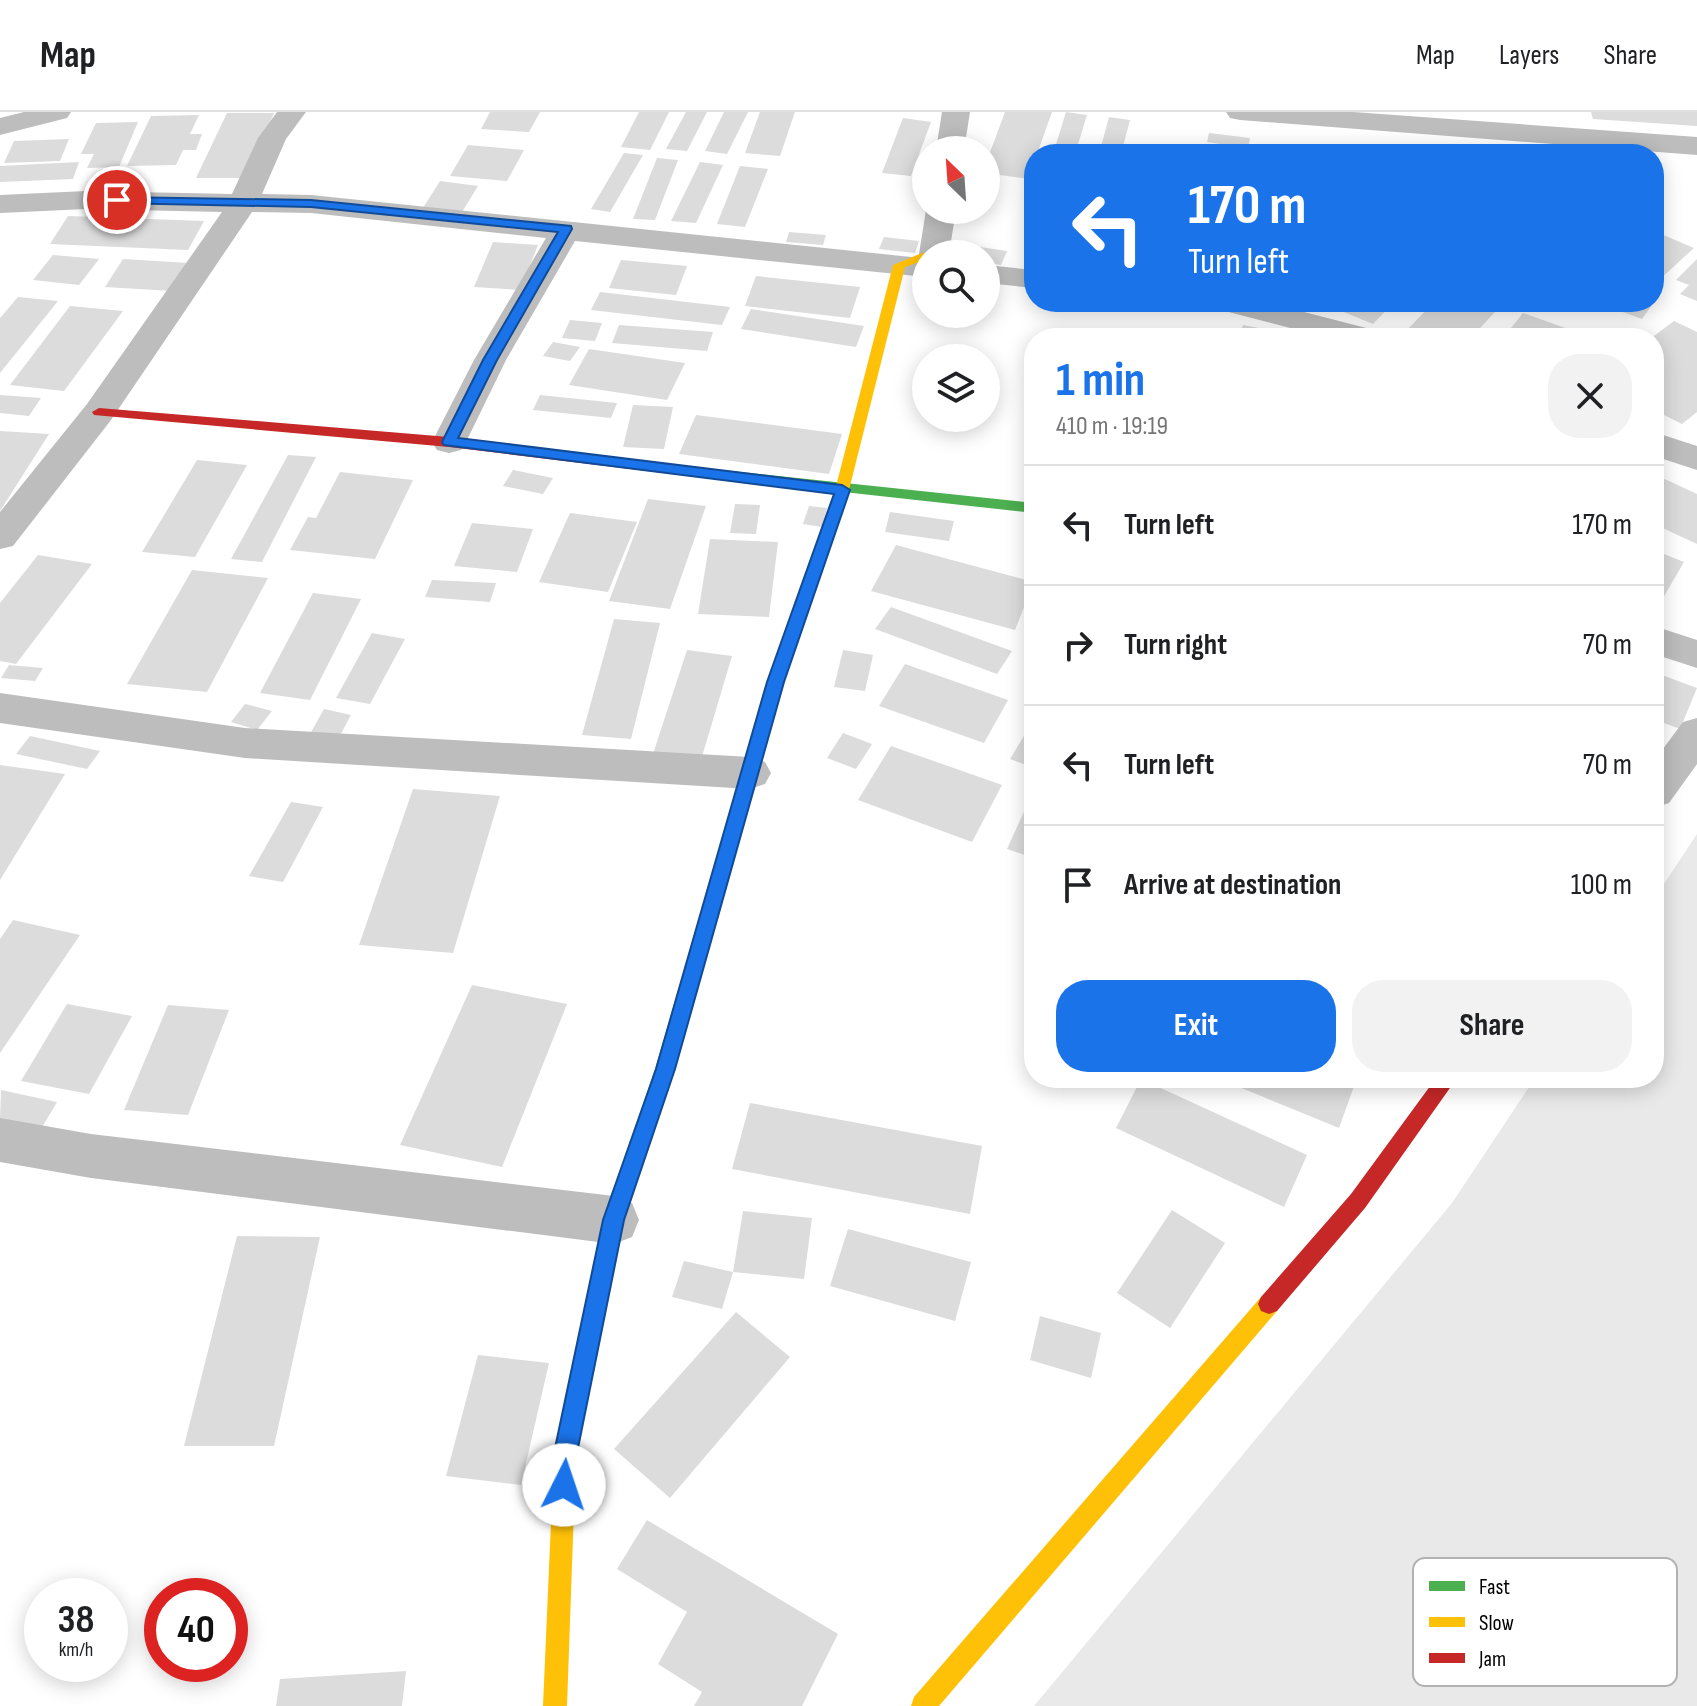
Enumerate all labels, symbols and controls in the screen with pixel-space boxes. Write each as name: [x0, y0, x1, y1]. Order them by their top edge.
text: Map: [40, 33, 96, 78]
text: Map: [1416, 39, 1455, 72]
text: Layers: [1499, 39, 1559, 72]
text: Share: [1603, 39, 1657, 72]
north arrow: [912, 136, 1000, 224]
map controls: [912, 136, 1000, 432]
pin: [83, 166, 151, 234]
text: 170 m: [1188, 173, 1306, 240]
icon: left: [1056, 176, 1160, 280]
icon: arrive: [95, 178, 139, 222]
button: search: [912, 240, 1000, 328]
text: Turn left: [1188, 241, 1289, 284]
button: layers: [912, 344, 1000, 432]
text: 1 min: [1056, 352, 1145, 409]
button: close: [1548, 354, 1632, 438]
text: 410 m · 19:19: [1056, 411, 1168, 442]
icon: left: [1056, 503, 1100, 547]
text: Turn left: [1124, 507, 1214, 543]
text: 170 m: [1572, 507, 1632, 543]
icon: right: [1056, 623, 1100, 667]
text: Turn right: [1124, 627, 1227, 663]
text: 70 m: [1583, 627, 1632, 663]
icon: left: [1056, 743, 1100, 787]
text: Turn left: [1124, 747, 1214, 783]
text: 70 m: [1583, 747, 1632, 783]
icon: arrive: [1056, 863, 1100, 907]
text: Arrive at destination: [1124, 867, 1341, 903]
text: 100 m: [1571, 867, 1632, 903]
button: Exit: [1056, 980, 1336, 1072]
button: Share: [1352, 980, 1632, 1072]
position arrow: [522, 1443, 606, 1527]
legend: [1413, 1558, 1677, 1686]
text: Fast: [1479, 1574, 1510, 1601]
speed limit sign: 40: [144, 1578, 248, 1682]
text: 38: [58, 1596, 94, 1644]
text: Slow: [1479, 1610, 1514, 1637]
text: km/h: [59, 1638, 93, 1662]
text: Jam: [1478, 1646, 1506, 1673]

